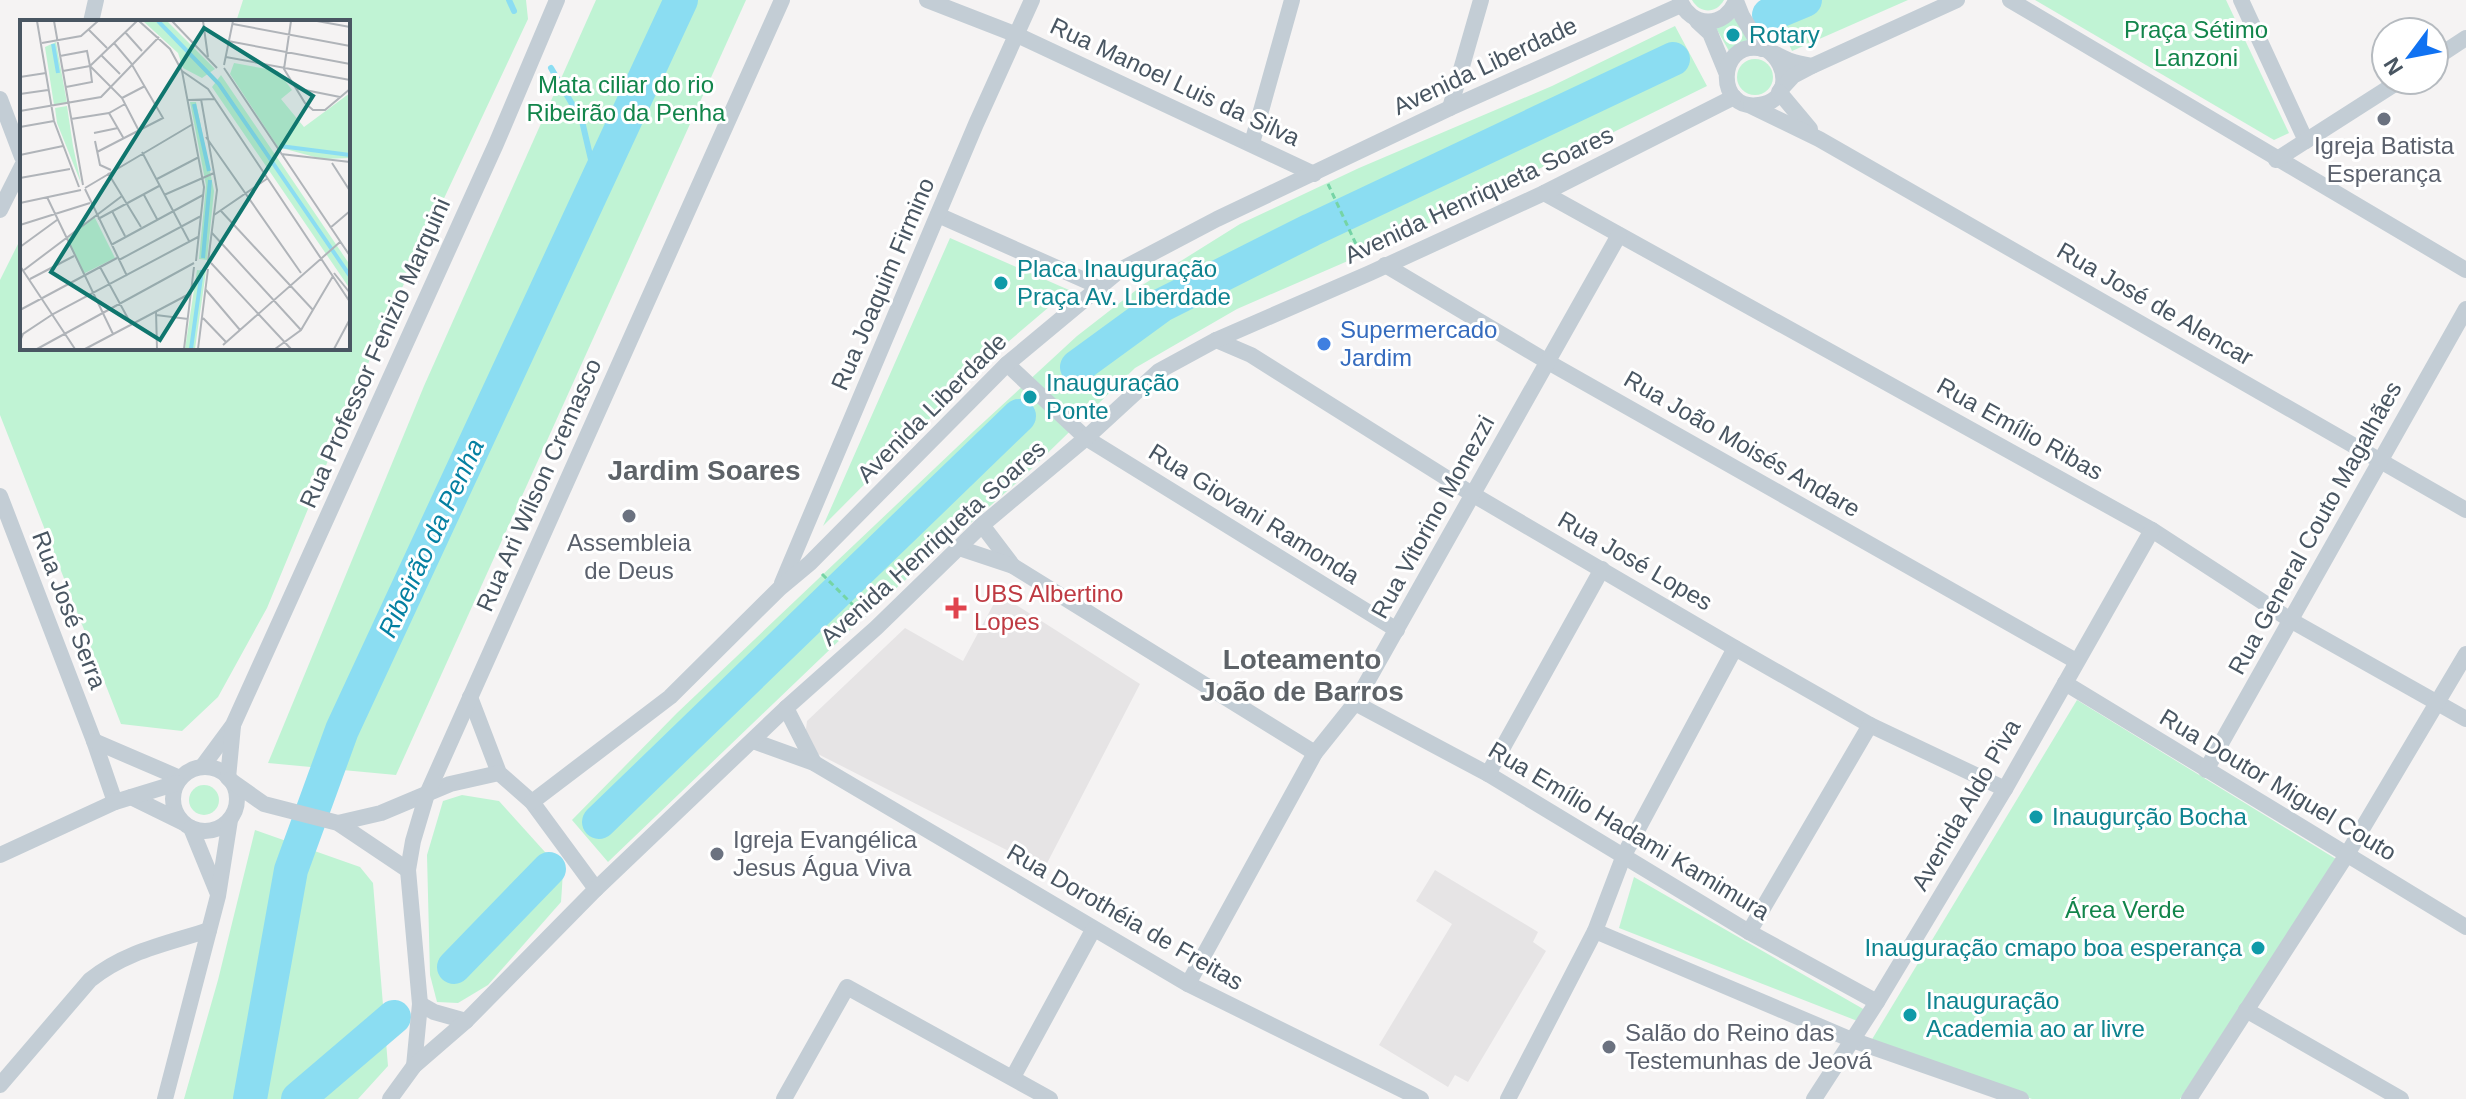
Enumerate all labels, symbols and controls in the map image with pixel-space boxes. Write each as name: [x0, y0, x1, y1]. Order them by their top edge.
street label: Avenida Liberdade: [1389, 11, 1581, 120]
street label: Rua Manoel Luis da Silva: [1046, 12, 1305, 152]
park label: Praça Sétimo Lanzoni: [2124, 16, 2268, 71]
north arrow: [2370, 16, 2450, 96]
inset map: [20, 20, 350, 350]
place label: Rotary: [1749, 21, 1820, 48]
marker: Rotary: [1724, 26, 1742, 44]
text: N: [2379, 53, 2408, 80]
park label: Mata ciliar do rio Ribeirão da Penha: [527, 71, 726, 126]
marker: Igreja Batista Esperança: [2375, 110, 2393, 128]
street label: Avenida Henriqueta Soares: [1340, 120, 1617, 269]
place label: Igreja Batista Esperança: [2314, 132, 2455, 187]
street label: Rua Joaquim Firmino: [826, 174, 940, 394]
street label: Rua Professor Fenizio Marquini: [294, 194, 455, 512]
street label: Rua José de Alencar: [2053, 237, 2258, 371]
place label: Placa Inauguração Praça Av. Liberdade: [1017, 255, 1231, 310]
marker: Placa Inauguração Praça Av. Liberdade: [992, 274, 1010, 292]
place label: Supermercado Jardim: [1340, 316, 1497, 371]
street label: Avenida Liberdade: [851, 327, 1012, 488]
marker: Supermercado Jardim: [1315, 335, 1333, 353]
street label: Rua Ari Wilson Cremasco: [471, 354, 606, 615]
street label: Rua João Moisés Andare: [1619, 365, 1865, 522]
place label: Inauguração Ponte: [1046, 369, 1179, 424]
street label: Rua Emílio Ribas: [1933, 372, 2108, 485]
street label: Rua General Couto Magalhães: [2223, 377, 2407, 679]
marker: Inauguração Ponte: [1021, 388, 1039, 406]
street label: Rua Vitorino Monezzi: [1366, 411, 1500, 623]
water label: Ribeirão da Penha: [372, 434, 490, 642]
street label: Avenida Henriqueta Soares: [815, 435, 1051, 651]
street label: Rua Giovani Ramonda: [1144, 438, 1365, 590]
district label: Jardim Soares: [608, 455, 801, 486]
street label: Rua José Lopes: [1553, 506, 1717, 616]
marker: Assembleia de Deus: [620, 507, 638, 525]
street label: Rua José Serra: [27, 527, 112, 693]
place label: Assembleia de Deus: [567, 529, 692, 584]
place label: UBS Albertino Lopes: [974, 580, 1123, 635]
marker: UBS Albertino Lopes: [945, 597, 967, 619]
district label: Loteamento João de Barros: [1200, 644, 1404, 707]
street label: Rua Doutor Miguel Couto: [2155, 703, 2401, 866]
street label: Avenida Aldo Piva: [1906, 714, 2026, 895]
street label: Rua Emílio Hadami Kamimura: [1484, 736, 1775, 926]
place label: Inaugurção Bocha: [2052, 803, 2247, 830]
marker: Inaugurção Bocha: [2027, 808, 2045, 826]
place label: Igreja Evangélica Jesus Água Viva: [733, 826, 918, 881]
street label: Rua Dorothéia de Freitas: [1002, 838, 1248, 995]
marker: Igreja Evangélica Jesus Água Viva: [708, 845, 726, 863]
park label: Área Verde: [2065, 896, 2185, 923]
place label: Inauguração cmapo boa esperança: [1864, 934, 2243, 961]
marker: Inauguração cmapo boa esperança: [2249, 939, 2267, 957]
place label: Inauguração Academia ao ar livre: [1926, 987, 2145, 1042]
marker: Inauguração Academia ao ar livre: [1901, 1006, 1919, 1024]
place label: Salão do Reino das Testemunhas de Jeová: [1625, 1019, 1872, 1074]
marker: Salão do Reino das Testemunhas de Jeová: [1600, 1038, 1618, 1056]

